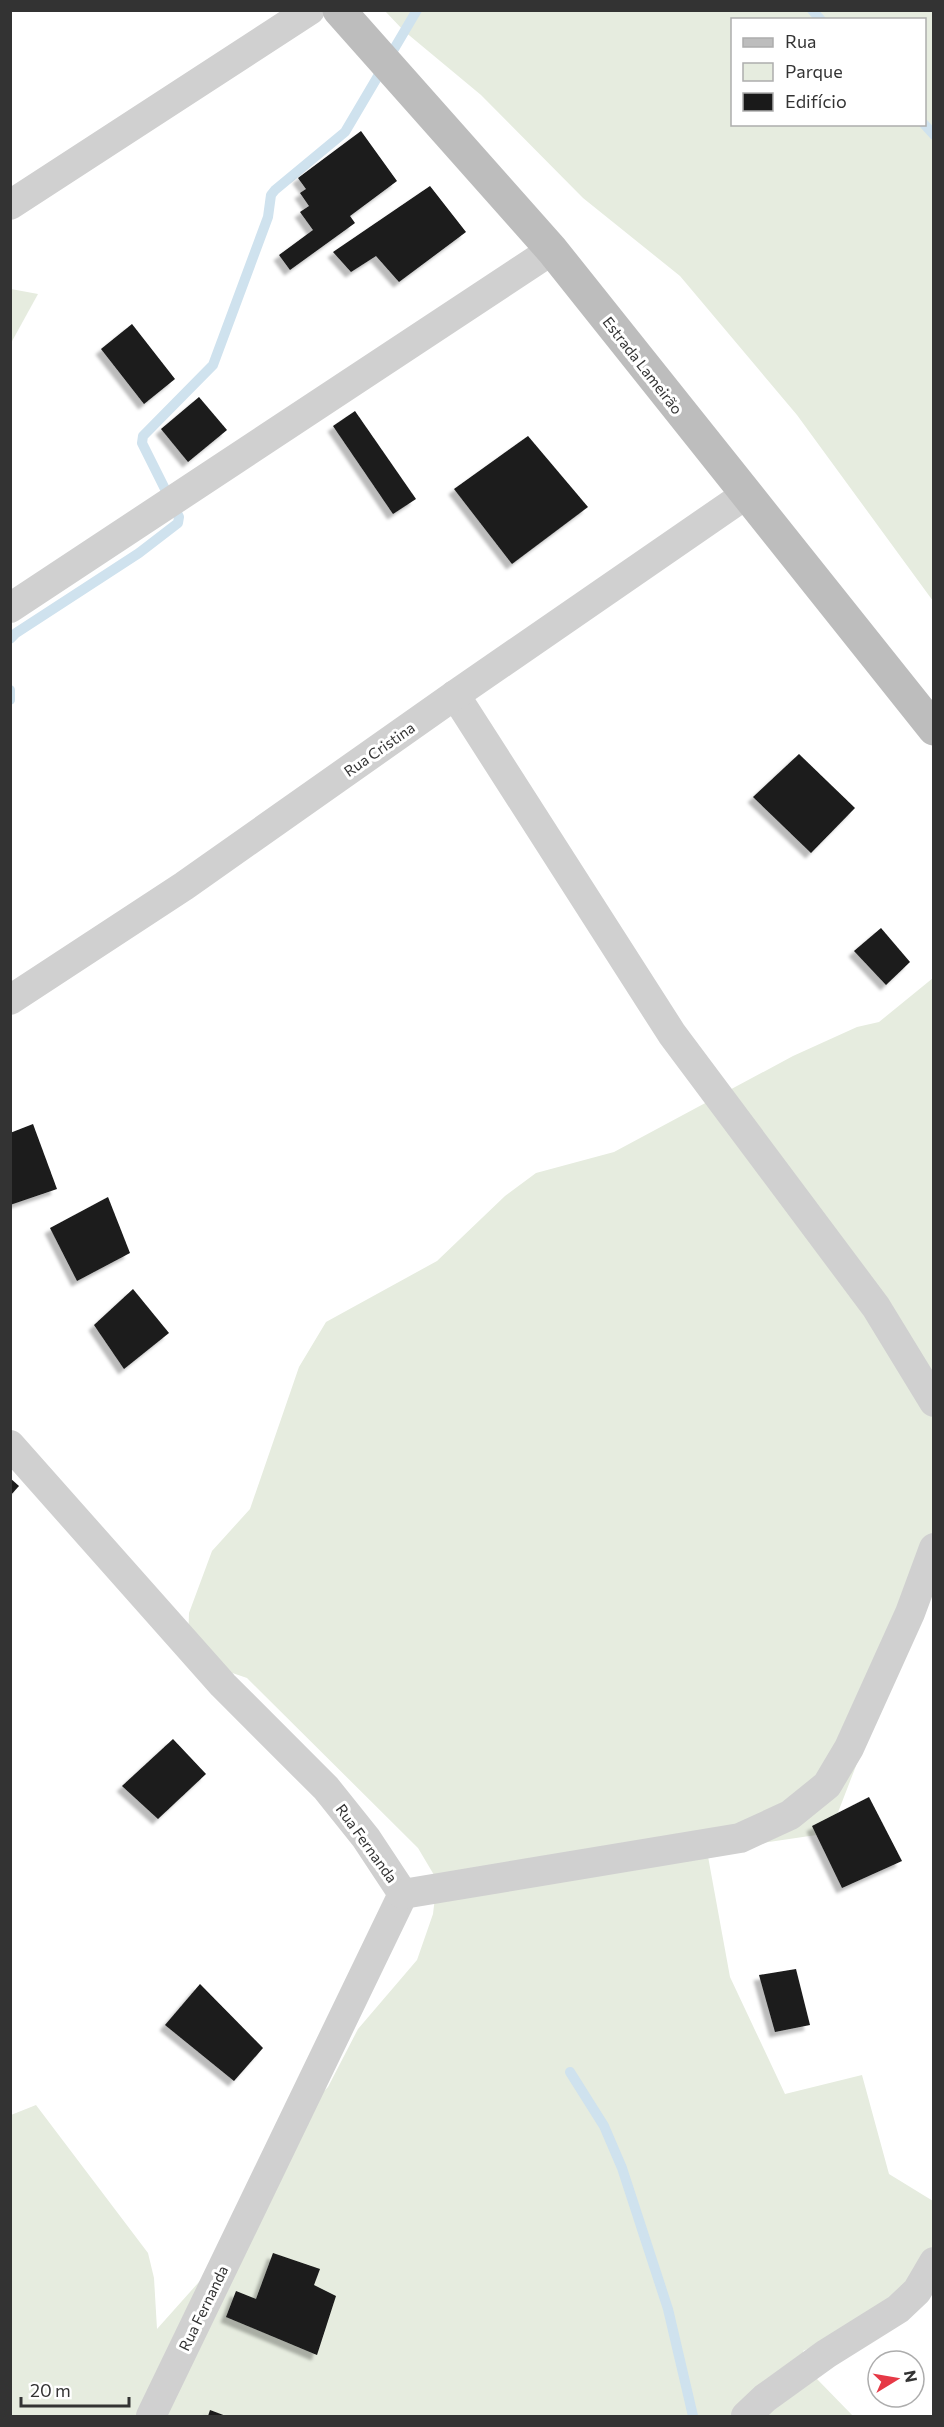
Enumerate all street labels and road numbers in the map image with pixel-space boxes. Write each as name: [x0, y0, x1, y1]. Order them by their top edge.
street label: Estrada Lameirão: [599, 313, 687, 417]
street label: Rua Cristina: [340, 718, 418, 780]
street label: Rua Fernanda: [332, 1800, 402, 1886]
street label: Rua Fernanda: [175, 2262, 231, 2354]

